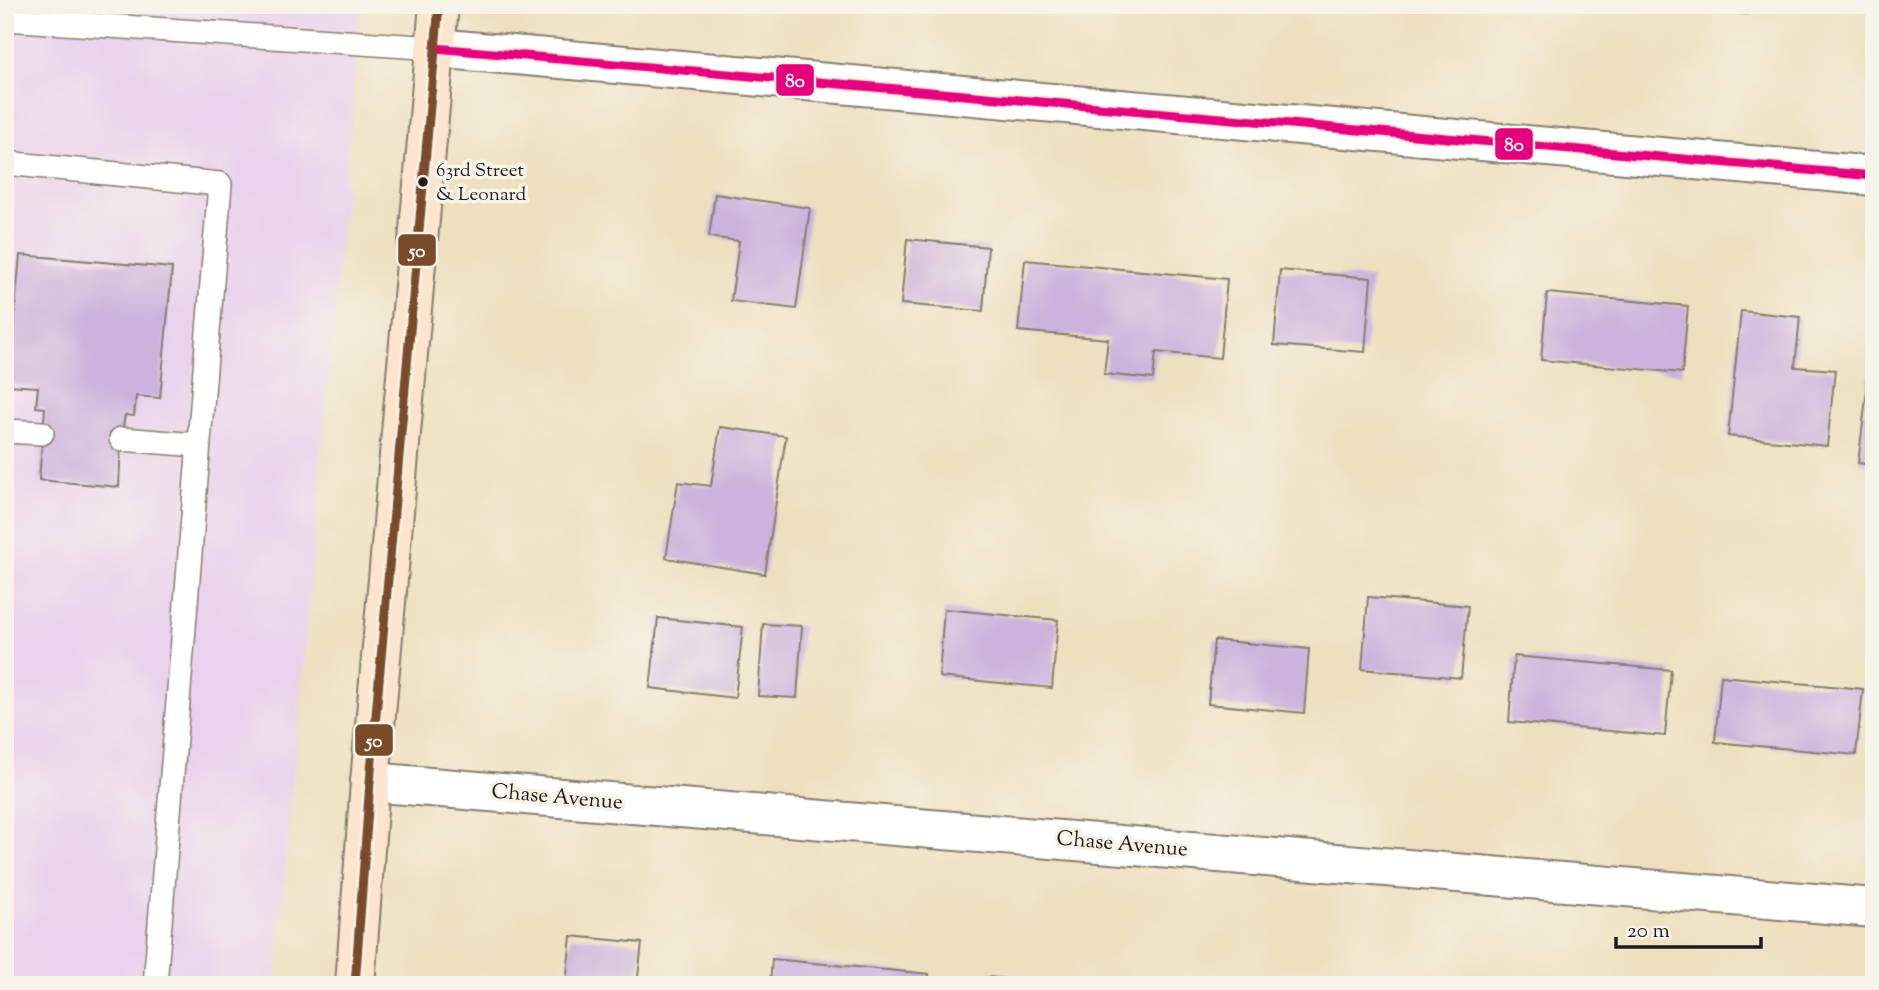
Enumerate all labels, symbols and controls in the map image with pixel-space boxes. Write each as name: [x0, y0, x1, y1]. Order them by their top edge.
line badge: 80: [775, 63, 815, 97]
text: 80: [785, 69, 805, 96]
line badge: 80: [1494, 127, 1534, 161]
text: 80: [1504, 133, 1524, 160]
place label: 63rd Street & Leonard: [436, 158, 527, 209]
marker: 63rd Street & Leonard: [416, 175, 430, 189]
line badge: 50: [397, 233, 437, 267]
text: 50: [407, 239, 425, 266]
line badge: 50: [354, 723, 394, 757]
text: 50: [364, 729, 382, 756]
street label: Chase Avenue: [490, 777, 624, 819]
street label: Chase Avenue: [1055, 824, 1189, 866]
scale bar: [1616, 906, 1762, 950]
text: 20 m: [1627, 917, 1670, 947]

